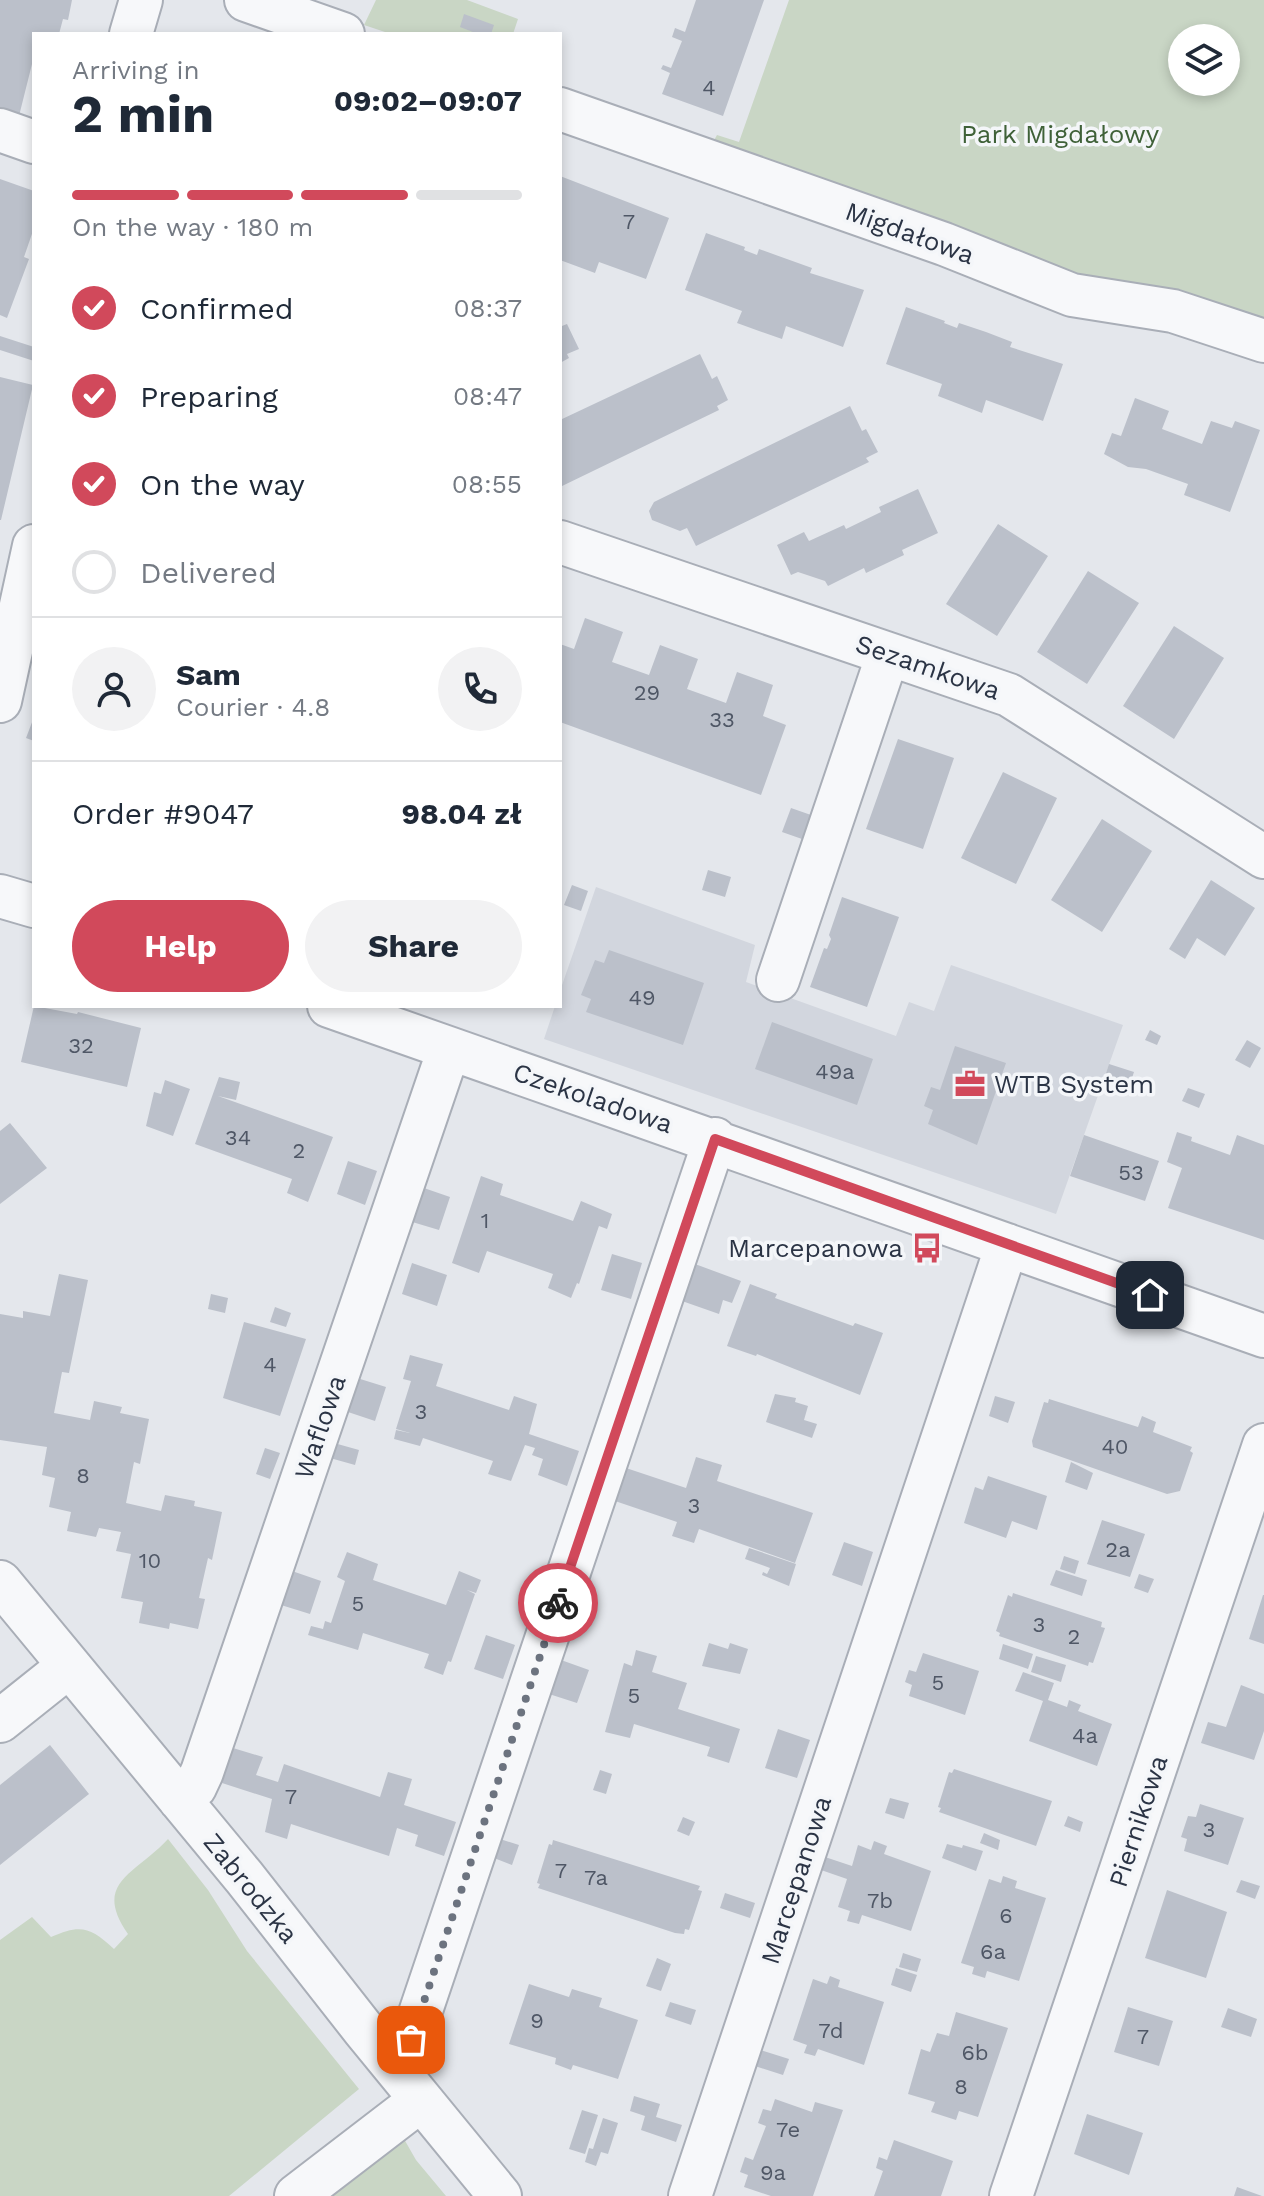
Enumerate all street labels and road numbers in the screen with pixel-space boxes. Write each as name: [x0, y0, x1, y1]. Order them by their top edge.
street label: Migdałowa: [841, 196, 979, 270]
street label: Sezamkowa: [852, 628, 1004, 706]
street label: Czekoladowa: [509, 1057, 677, 1139]
street label: Waflowa: [288, 1371, 352, 1483]
street label: Piernikowa: [1103, 1751, 1174, 1891]
street label: Marcepanowa: [755, 1792, 837, 1968]
street label: Zabrodzka: [198, 1827, 305, 1949]

